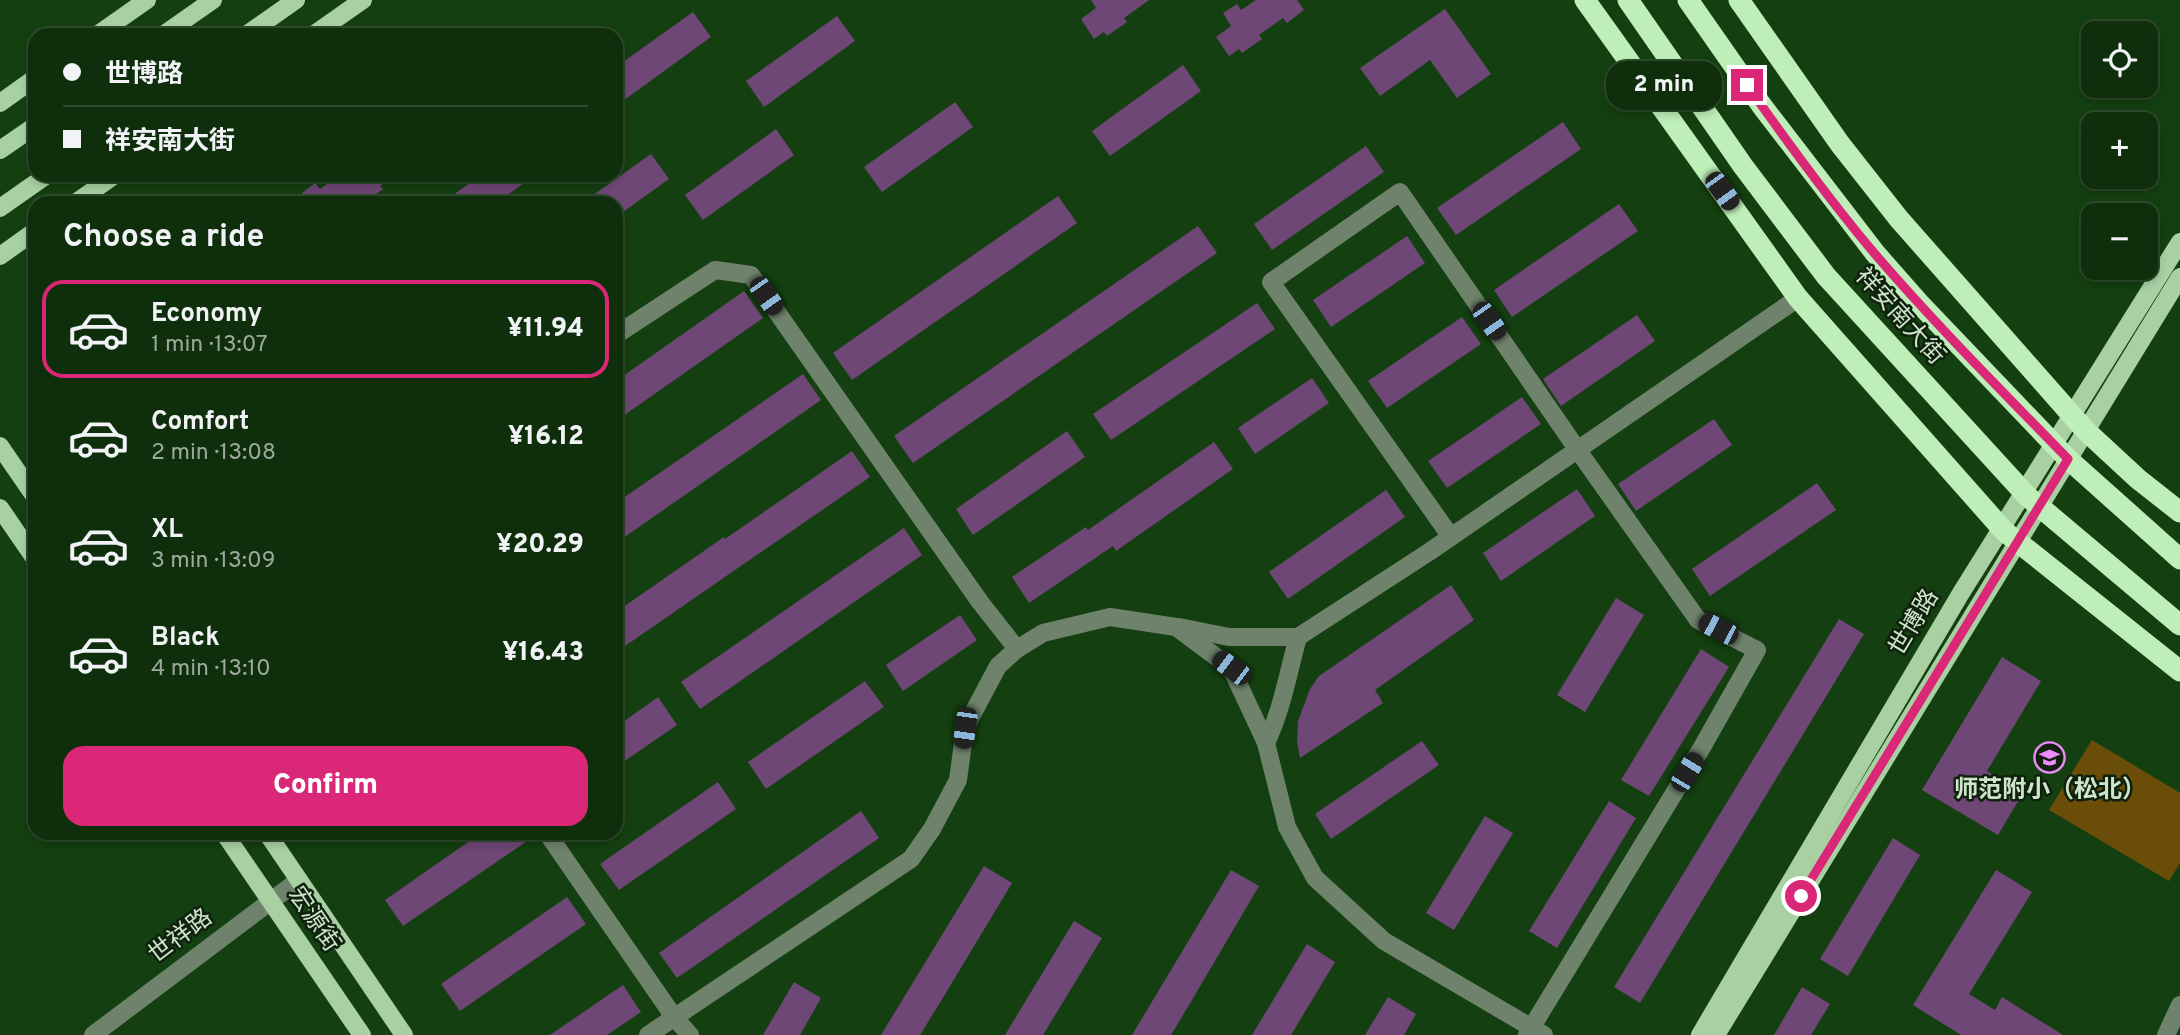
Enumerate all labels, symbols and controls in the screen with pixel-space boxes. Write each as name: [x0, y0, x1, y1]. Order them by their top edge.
map controls: [2081, 21, 2158, 280]
button: locate: [2081, 21, 2158, 98]
text: 世博路: [105, 59, 183, 92]
callout: 2 min: [1607, 60, 1722, 110]
route end: [1731, 69, 1763, 101]
text: 2 min: [1634, 71, 1694, 100]
button: +: [2081, 112, 2158, 189]
text: 祥安南大街: [105, 126, 235, 159]
car: [1702, 168, 1743, 214]
button: −: [2081, 203, 2158, 280]
text: Choose a ride: [63, 218, 264, 258]
street label: 祥安南大街: [1848, 262, 1950, 372]
car: [746, 273, 787, 319]
icon: car: [67, 298, 130, 361]
text: Economy: [151, 298, 262, 331]
car: [1469, 298, 1510, 344]
text: ¥11.94: [507, 313, 584, 346]
text: 1 min · 13:07: [151, 331, 268, 360]
icon: car: [67, 406, 130, 469]
text: Comfort: [151, 406, 249, 439]
text: ¥16.12: [508, 421, 584, 454]
text: 2 min · 13:08: [151, 439, 276, 468]
icon: car: [67, 514, 130, 577]
text: XL: [151, 514, 183, 547]
text: ¥20.29: [496, 529, 584, 562]
text: 3 min · 13:09: [151, 547, 275, 576]
street label: 世博路: [1884, 584, 1946, 662]
car: [1695, 610, 1742, 648]
icon: car: [67, 622, 130, 685]
text: Black: [151, 622, 220, 655]
text: ¥16.43: [502, 637, 584, 670]
car: [1208, 647, 1255, 689]
text: 4 min · 13:10: [151, 655, 271, 684]
car: [952, 706, 979, 750]
school or university icon: 师范附小（松北）: [2033, 740, 2067, 774]
button: Confirm: [63, 746, 588, 826]
car: [1668, 749, 1707, 795]
place label: 师范附小（松北）: [1954, 776, 2146, 806]
route start: [1785, 880, 1817, 912]
street label: 宏源街: [280, 882, 346, 958]
street label: 世祥路: [143, 903, 219, 971]

